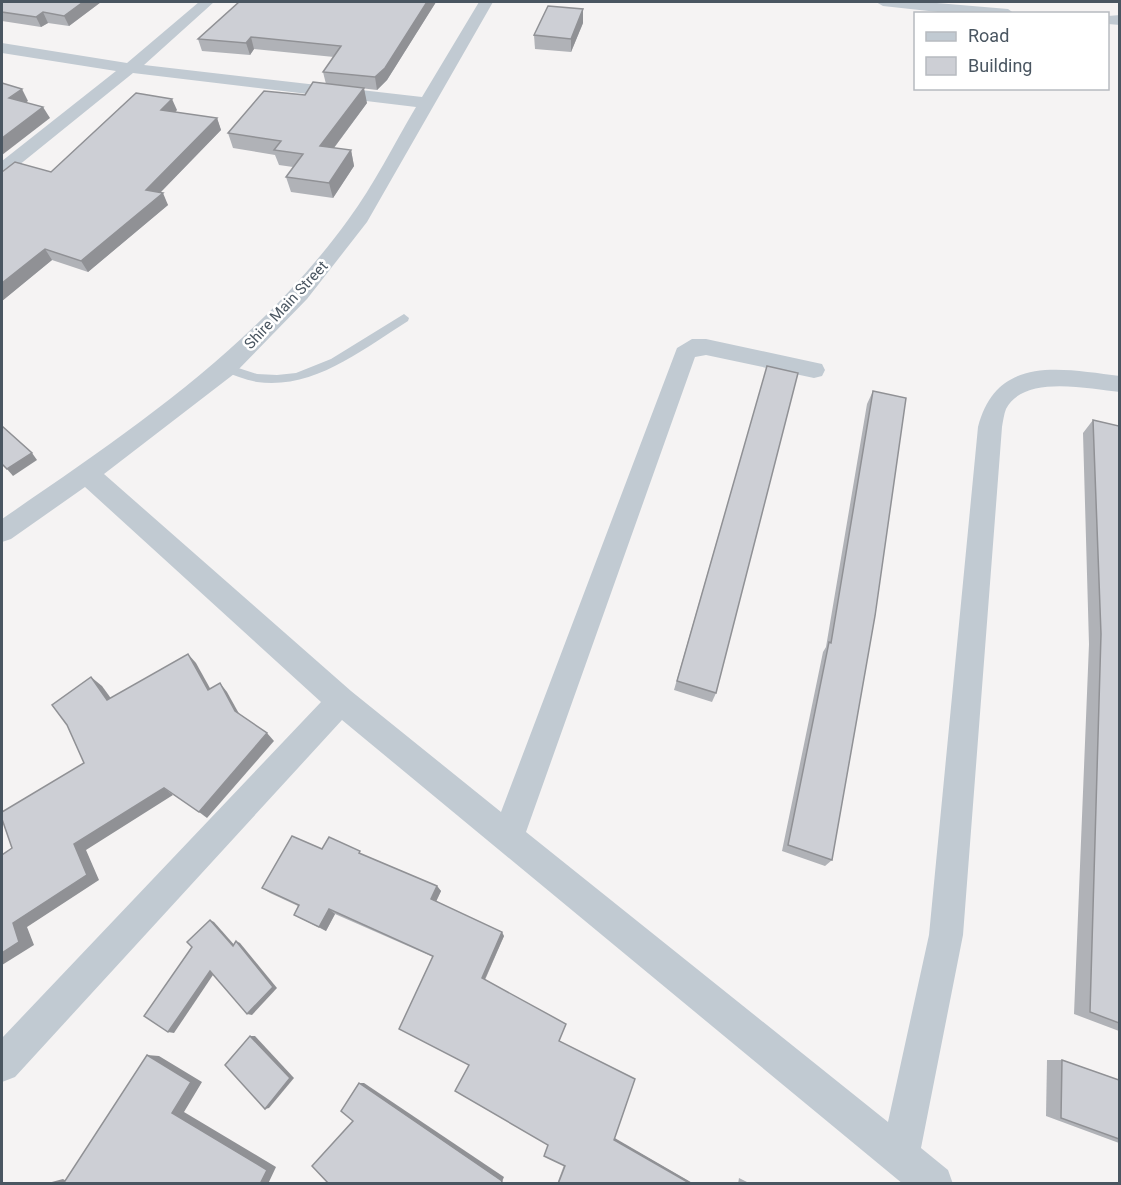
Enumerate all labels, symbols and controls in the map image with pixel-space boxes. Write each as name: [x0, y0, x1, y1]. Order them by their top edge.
legend: [914, 12, 1109, 90]
text: Road: [968, 25, 1009, 46]
text: Building: [968, 55, 1032, 76]
street label: Shire Main Street: [241, 257, 331, 353]

